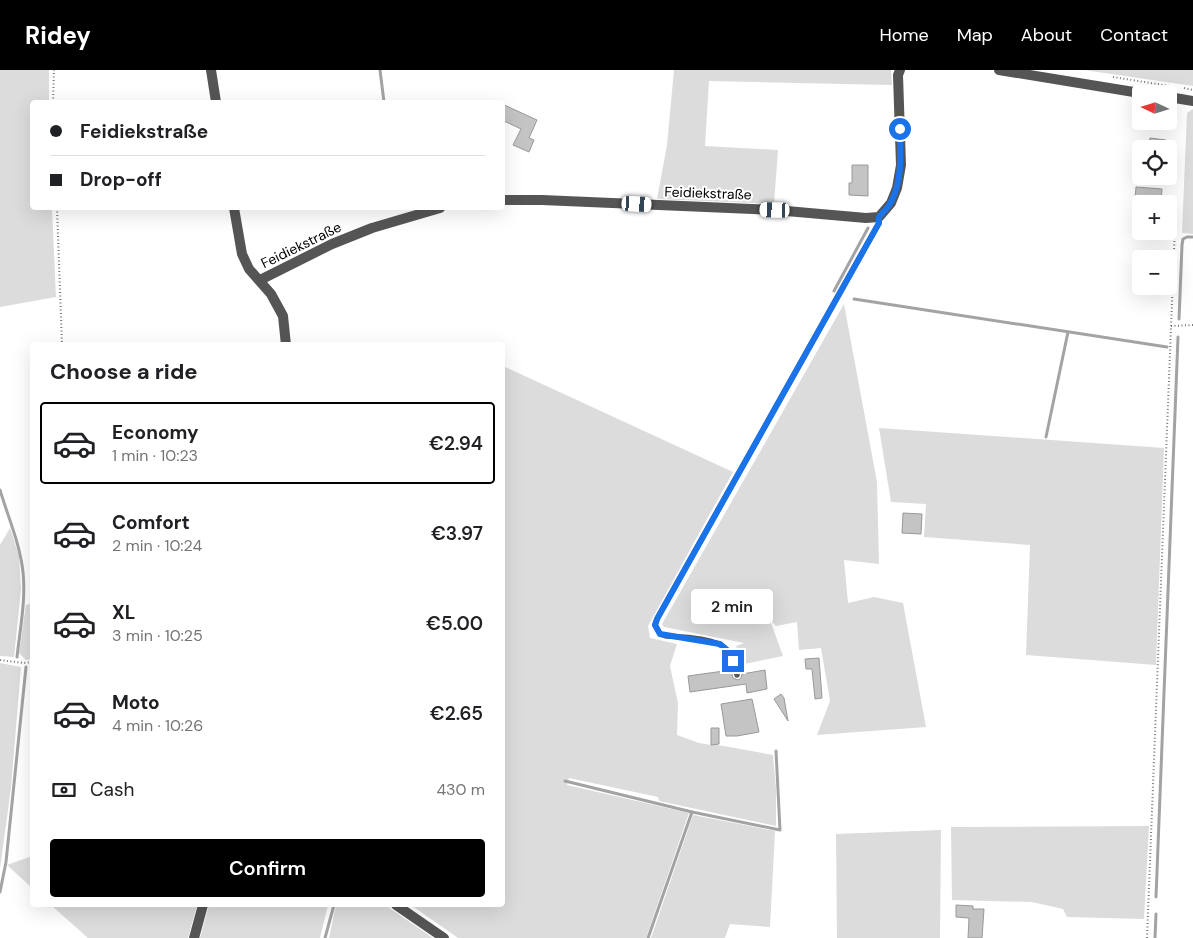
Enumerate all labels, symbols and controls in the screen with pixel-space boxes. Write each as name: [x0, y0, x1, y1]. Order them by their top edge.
text: Ridey: [25, 20, 91, 51]
text: Home: [879, 23, 929, 47]
text: Map: [957, 23, 993, 47]
text: About: [1021, 23, 1072, 47]
text: Contact: [1100, 23, 1168, 47]
north arrow: [1132, 85, 1178, 130]
map controls: [1132, 85, 1177, 295]
route start: [889, 118, 911, 140]
text: Feidiekstraße: [80, 119, 208, 144]
button: locate: [1132, 140, 1177, 185]
text: Drop-off: [80, 167, 162, 192]
street label: Feidiekstraße: [664, 182, 752, 204]
button: +: [1132, 195, 1177, 240]
car: [621, 196, 652, 212]
car: [759, 202, 790, 218]
street label: Feidiekstraße: [258, 218, 344, 272]
button: −: [1132, 250, 1177, 295]
text: Choose a ride: [50, 357, 198, 386]
text: Economy: [112, 420, 199, 445]
icon: car: [52, 421, 97, 466]
text: €2.94: [429, 431, 483, 456]
text: 1 min · 10:23: [112, 445, 198, 466]
text: Comfort: [112, 510, 190, 535]
icon: car: [52, 511, 97, 556]
text: €3.97: [431, 521, 483, 546]
text: 2 min · 10:24: [112, 535, 202, 556]
callout: 2 min: [692, 588, 774, 624]
text: 2 min: [711, 596, 753, 617]
text: XL: [112, 600, 135, 625]
icon: car: [52, 601, 97, 646]
text: €5.00: [426, 611, 483, 636]
text: 3 min · 10:25: [112, 625, 203, 646]
route end: [722, 650, 744, 672]
text: Moto: [112, 690, 160, 715]
icon: car: [52, 691, 97, 736]
text: €2.65: [430, 701, 483, 726]
text: 4 min · 10:26: [112, 715, 203, 736]
icon: cash: [50, 776, 78, 804]
text: Cash: [90, 777, 134, 802]
text: 430 m: [436, 779, 485, 800]
button: Confirm: [50, 839, 485, 897]

